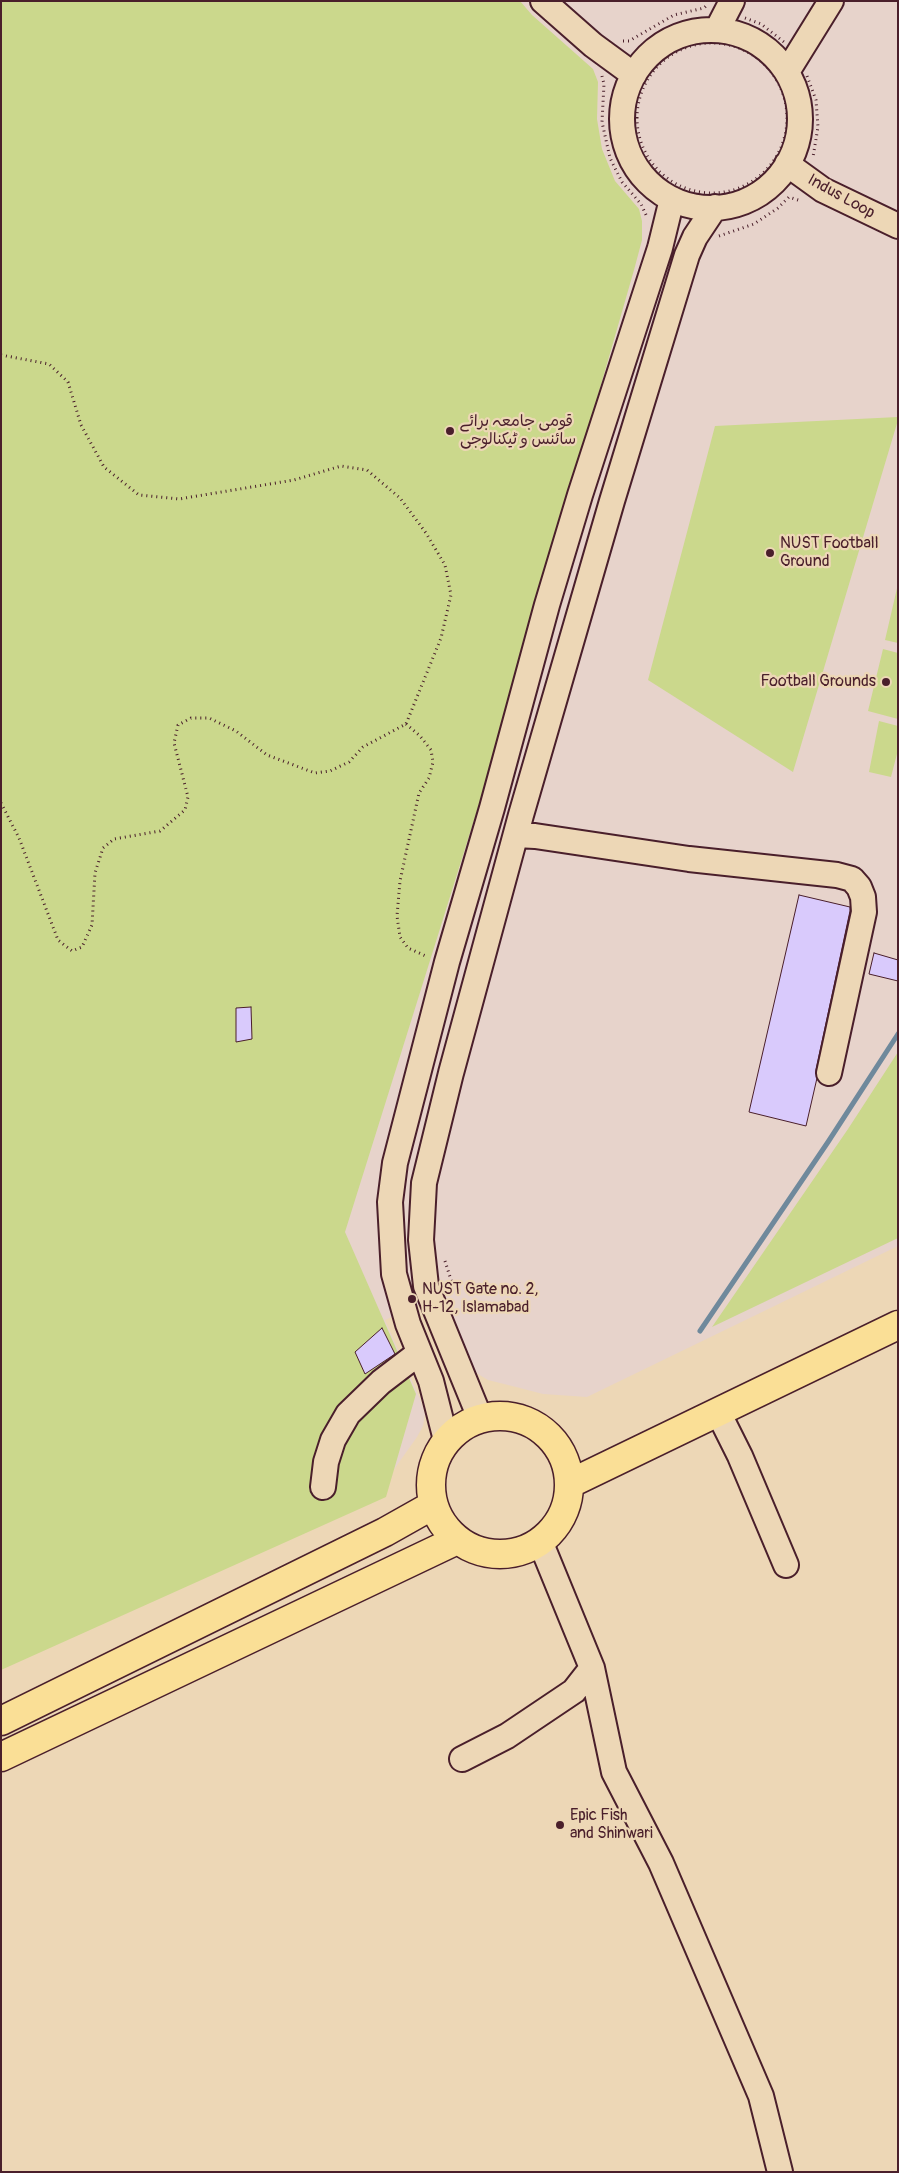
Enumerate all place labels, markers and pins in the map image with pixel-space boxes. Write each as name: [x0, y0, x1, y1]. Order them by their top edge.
place label: قومی جامعہ برائے سائنس و ٹیکنالوجی: [460, 412, 576, 450]
marker: قومی جامعہ برائے سائنس و ٹیکنالوجی: [444, 425, 456, 437]
place label: NUST Football Ground: [780, 534, 878, 572]
marker: NUST Football Ground: [764, 547, 776, 559]
place label: Football Grounds: [760, 672, 876, 692]
marker: Football Grounds: [880, 676, 892, 688]
place label: NUST Gate no. 2, H-12, Islamabad: [422, 1280, 538, 1318]
marker: NUST Gate no. 2, H-12, Islamabad: [406, 1293, 418, 1305]
place label: Epic Fish and Shinwari: [570, 1806, 653, 1844]
marker: Epic Fish and Shinwari: [554, 1819, 566, 1831]

